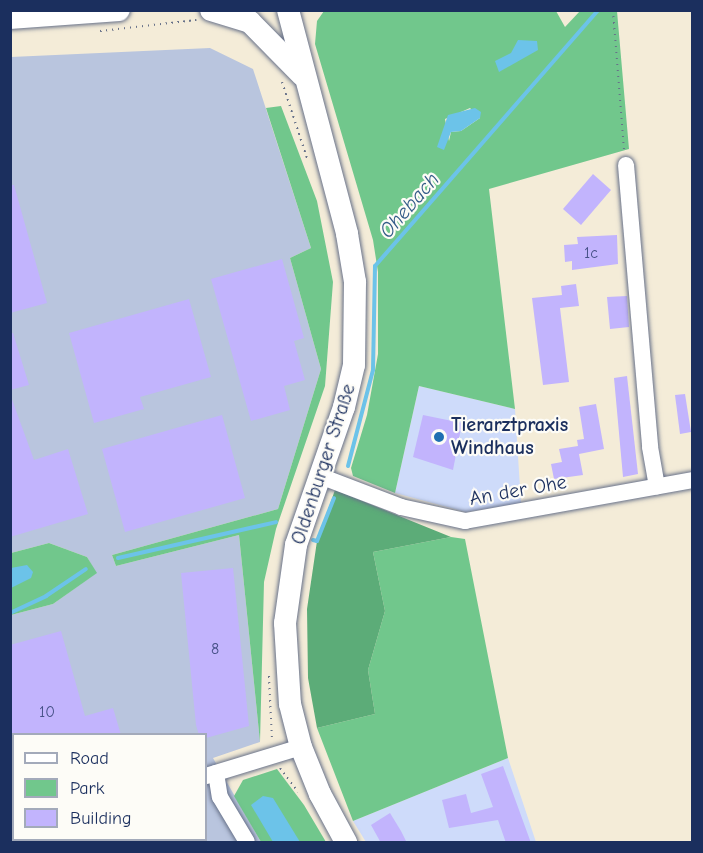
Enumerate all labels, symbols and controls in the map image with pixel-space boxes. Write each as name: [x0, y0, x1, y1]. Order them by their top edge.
water label: Ohebach: [374, 167, 444, 243]
house number: 1c: [584, 243, 598, 263]
street label: Oldenburger Straße: [286, 381, 360, 547]
place label: Tierarztpraxis Windhaus: [451, 413, 568, 460]
marker: Tierarztpraxis Windhaus: [432, 430, 446, 444]
street label: An der Ohe: [468, 470, 568, 510]
house number: 8: [211, 639, 219, 659]
house number: 10: [39, 702, 55, 722]
legend: [12, 733, 207, 841]
text: Road: [70, 748, 109, 769]
text: Park: [70, 778, 104, 799]
text: Building: [70, 808, 132, 829]

